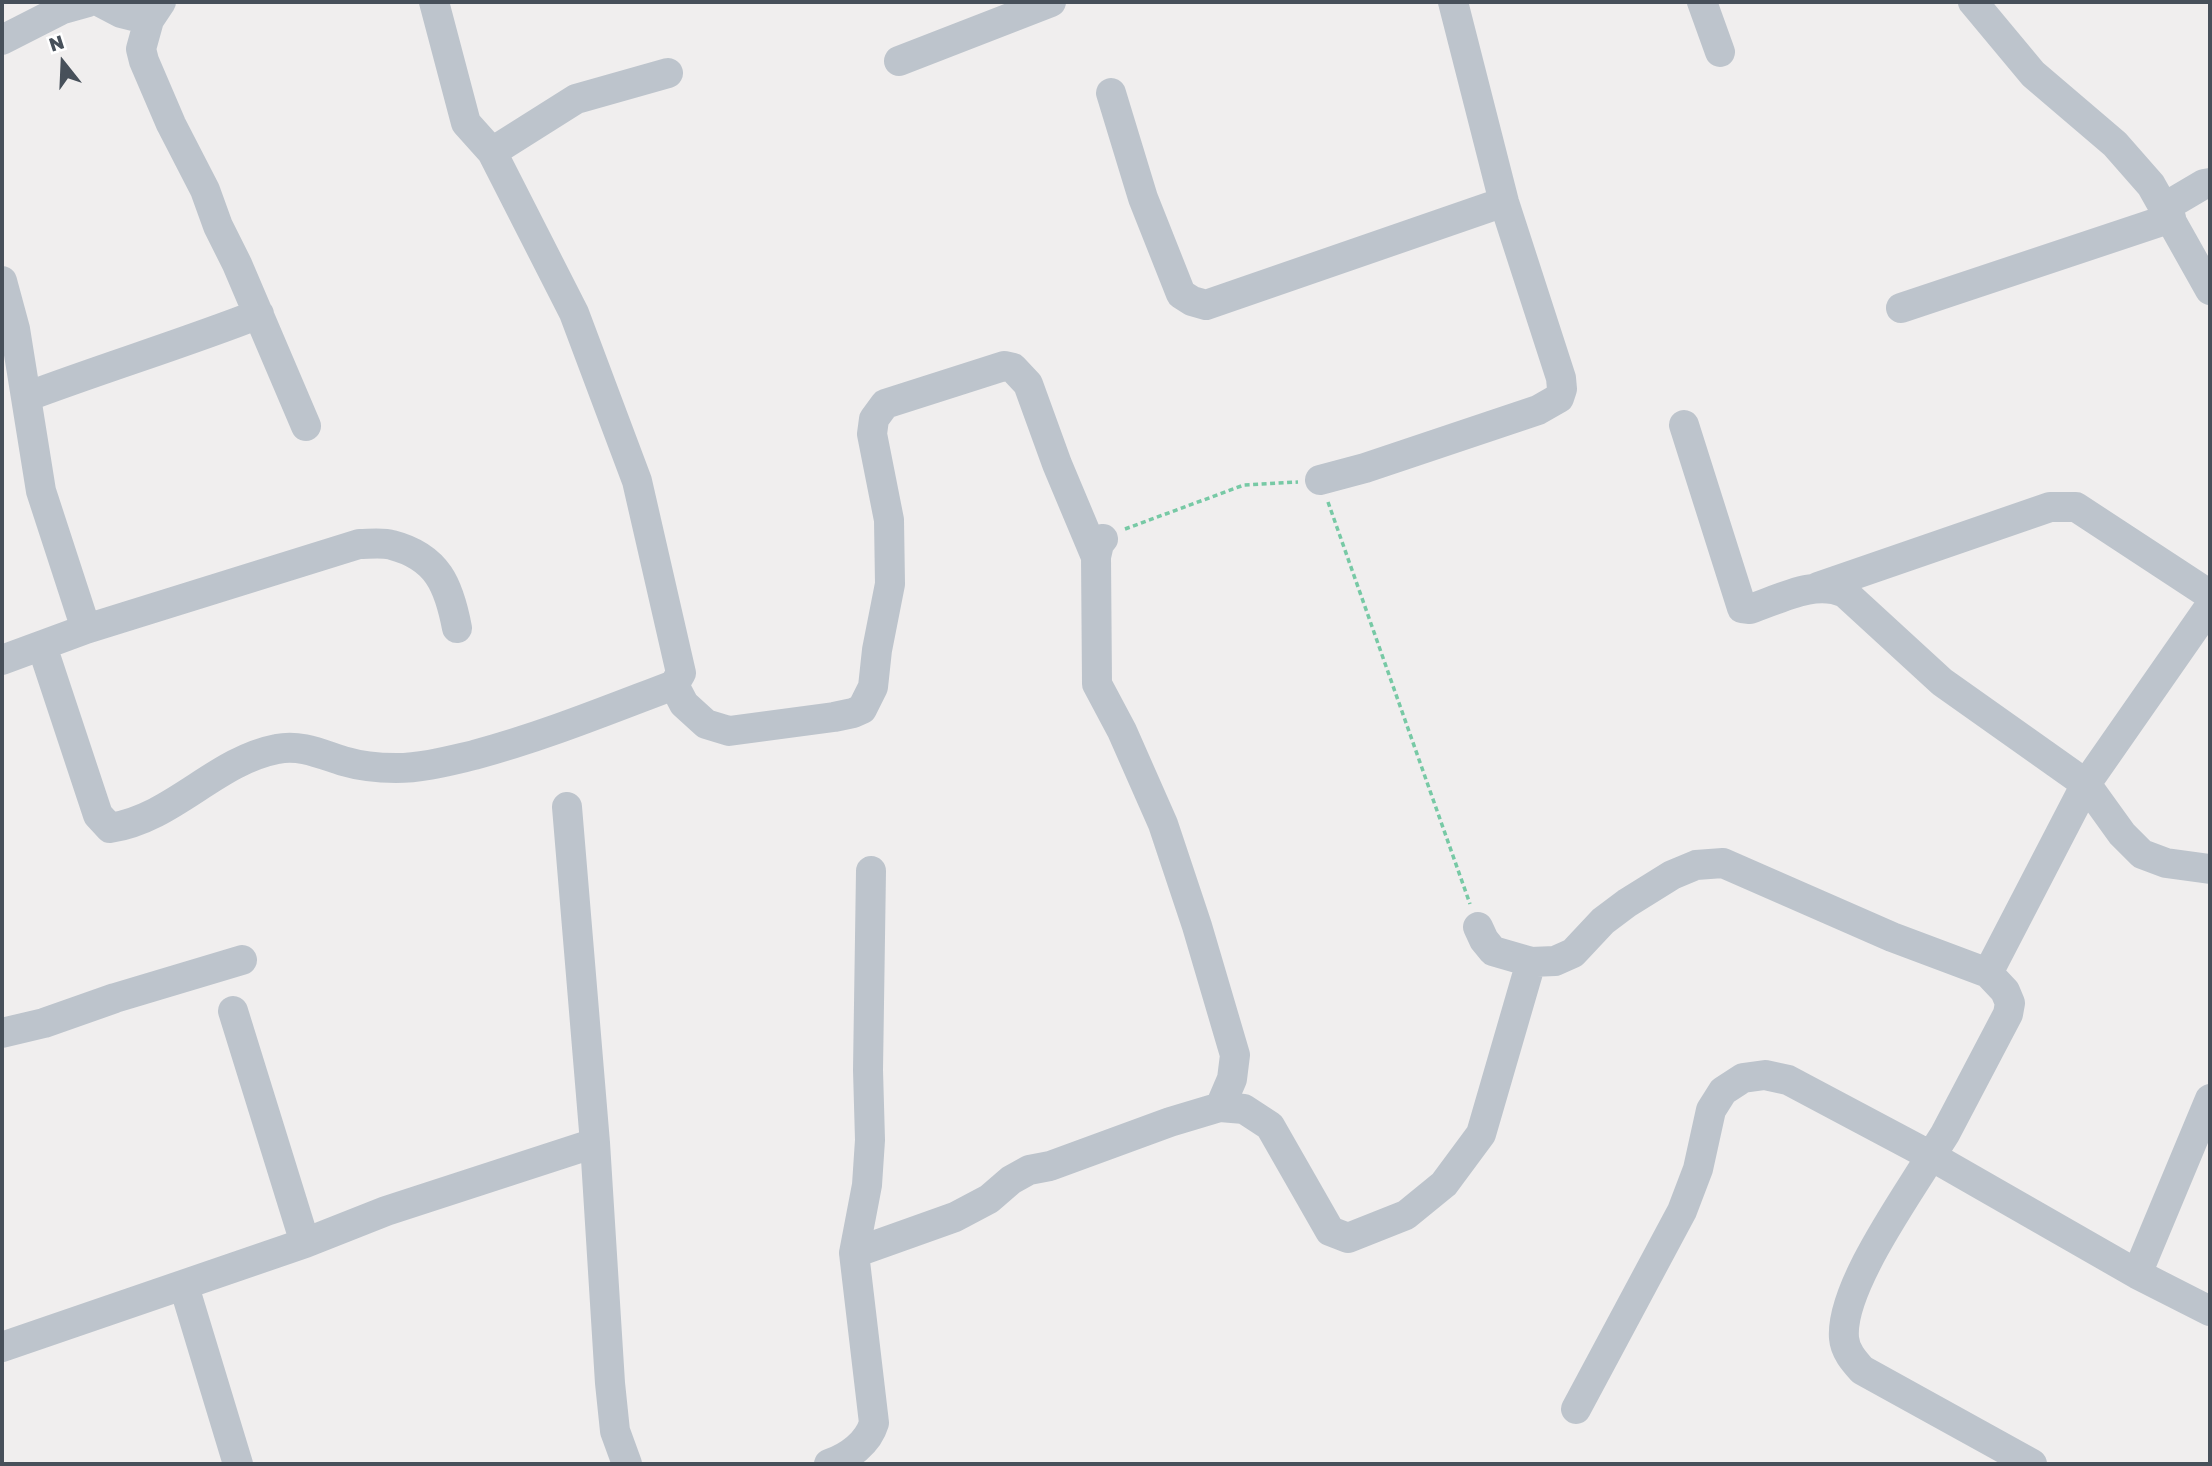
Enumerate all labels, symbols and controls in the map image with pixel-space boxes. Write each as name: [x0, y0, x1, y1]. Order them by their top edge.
north arrow: [28, 28, 98, 98]
text: N: [46, 29, 67, 56]

